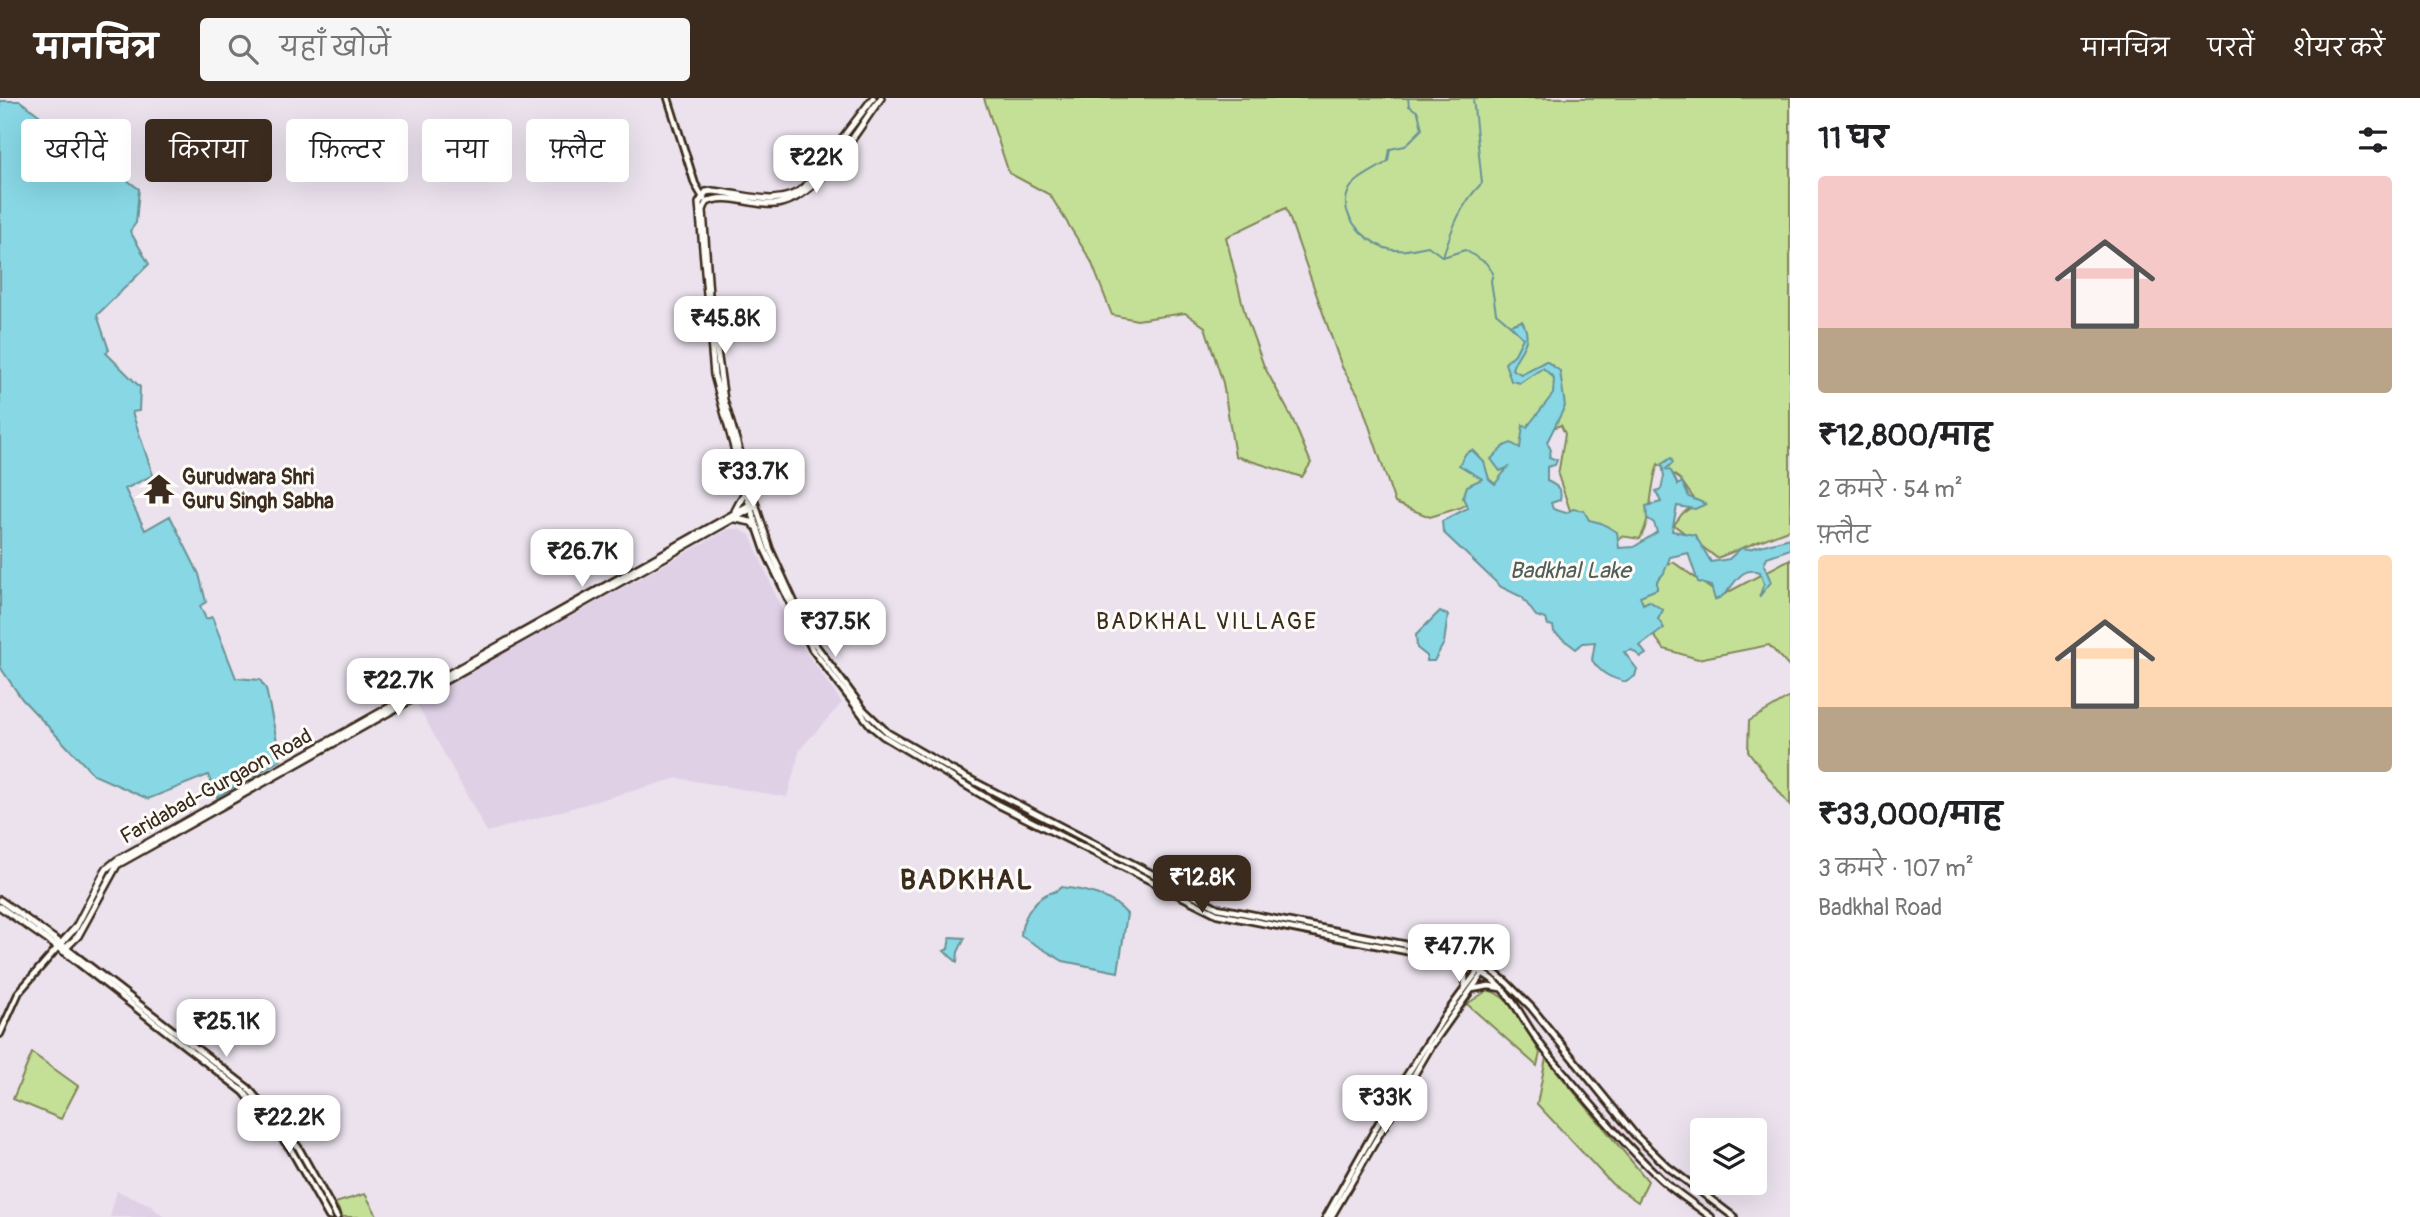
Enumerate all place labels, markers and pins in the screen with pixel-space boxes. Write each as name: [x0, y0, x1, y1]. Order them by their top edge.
pin: ₹22K: [775, 136, 857, 195]
pin: ₹45.8K: [668, 296, 782, 356]
pin: ₹33.7K: [696, 450, 810, 509]
place label: Gurudwara Shri Guru Singh Sabha: [182, 464, 334, 515]
temple icon: Gurudwara Shri Guru Singh Sabha: [142, 472, 176, 506]
pin: ₹26.7K: [525, 530, 639, 589]
pin: ₹37.5K: [778, 600, 892, 659]
pin: ₹22.7K: [341, 658, 455, 718]
pin: ₹12.8K: [1145, 856, 1259, 915]
pin: ₹47.7K: [1402, 924, 1516, 984]
pin: ₹25.1K: [169, 1000, 283, 1059]
pin: ₹33K: [1344, 1076, 1426, 1135]
pin: ₹22.2K: [232, 1096, 346, 1155]

